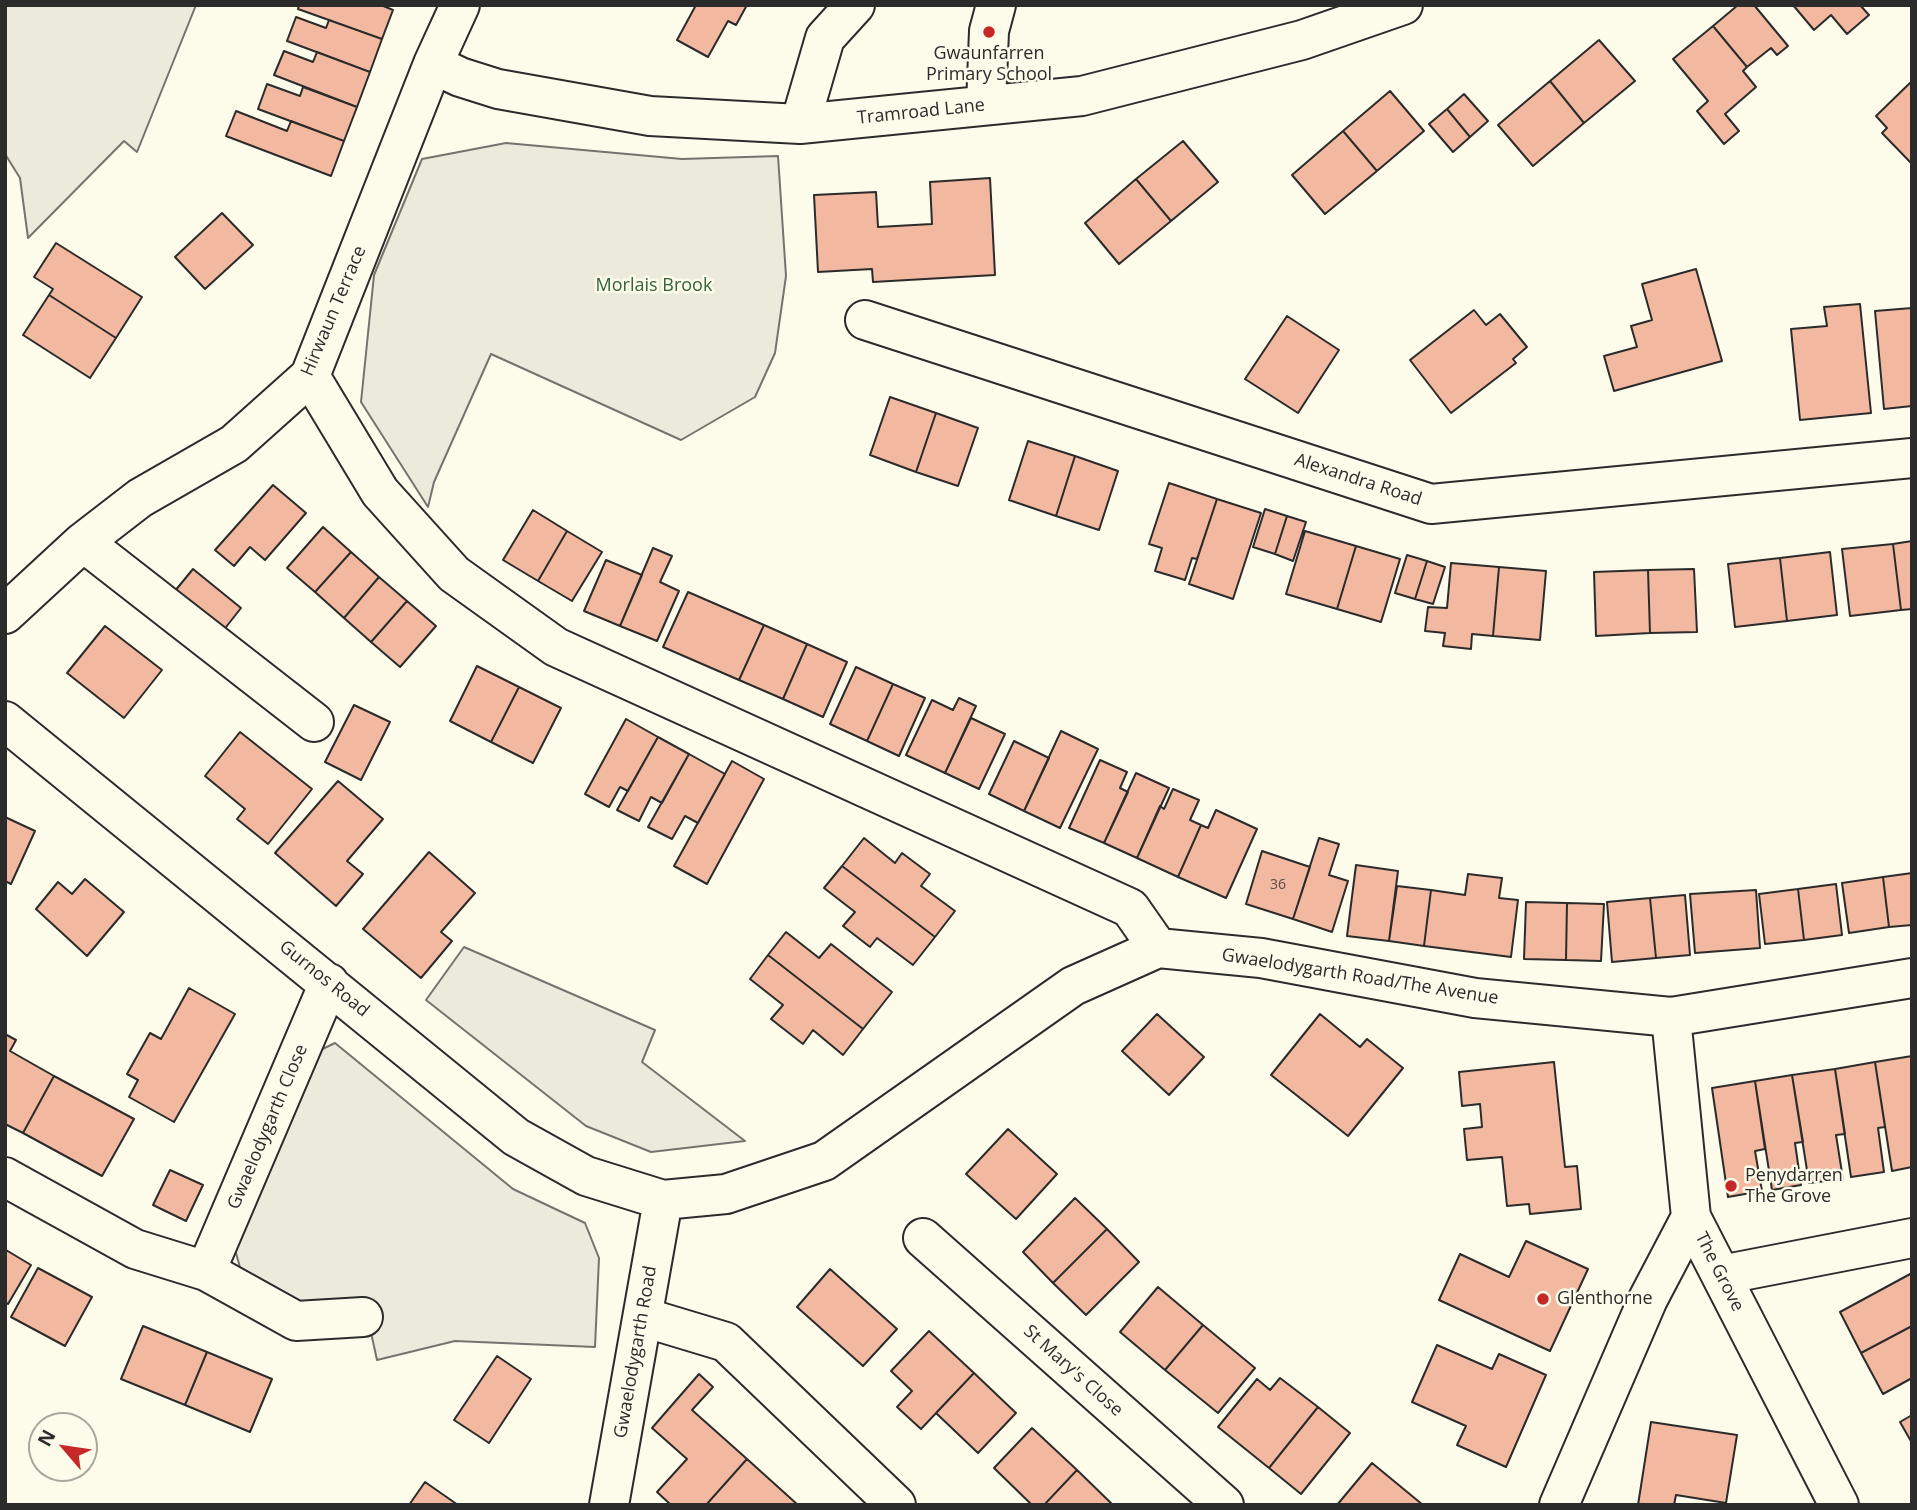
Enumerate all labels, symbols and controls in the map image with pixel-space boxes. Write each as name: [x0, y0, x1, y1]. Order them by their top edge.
marker: Gwaunfarren Primary School: [981, 24, 997, 40]
place label: Gwaunfarren Primary School: [926, 43, 1052, 86]
street label: Tramroad Lane: [856, 95, 986, 129]
street label: Hirwaun Terrace: [297, 243, 371, 379]
park label: Morlais Brook: [596, 275, 712, 297]
street label: Alexandra Road: [1292, 449, 1424, 511]
house number: 36: [1270, 877, 1286, 893]
street label: Gurnos Road: [275, 936, 373, 1022]
street label: Gwaelodygarth Road/The Avenue: [1220, 944, 1500, 1010]
street label: Gwaelodygarth Close: [223, 1041, 313, 1213]
place label: Penydarren The Grove: [1745, 1165, 1843, 1208]
marker: Penydarren The Grove: [1723, 1178, 1739, 1194]
street label: The Grove: [1690, 1229, 1748, 1315]
street label: Gwaelodygarth Road: [610, 1264, 662, 1440]
place label: Glenthorne: [1557, 1288, 1653, 1310]
marker: Glenthorne: [1535, 1291, 1551, 1307]
street label: St Mary's Close: [1019, 1321, 1127, 1421]
north arrow: [28, 1412, 98, 1482]
text: N: [31, 1425, 61, 1451]

